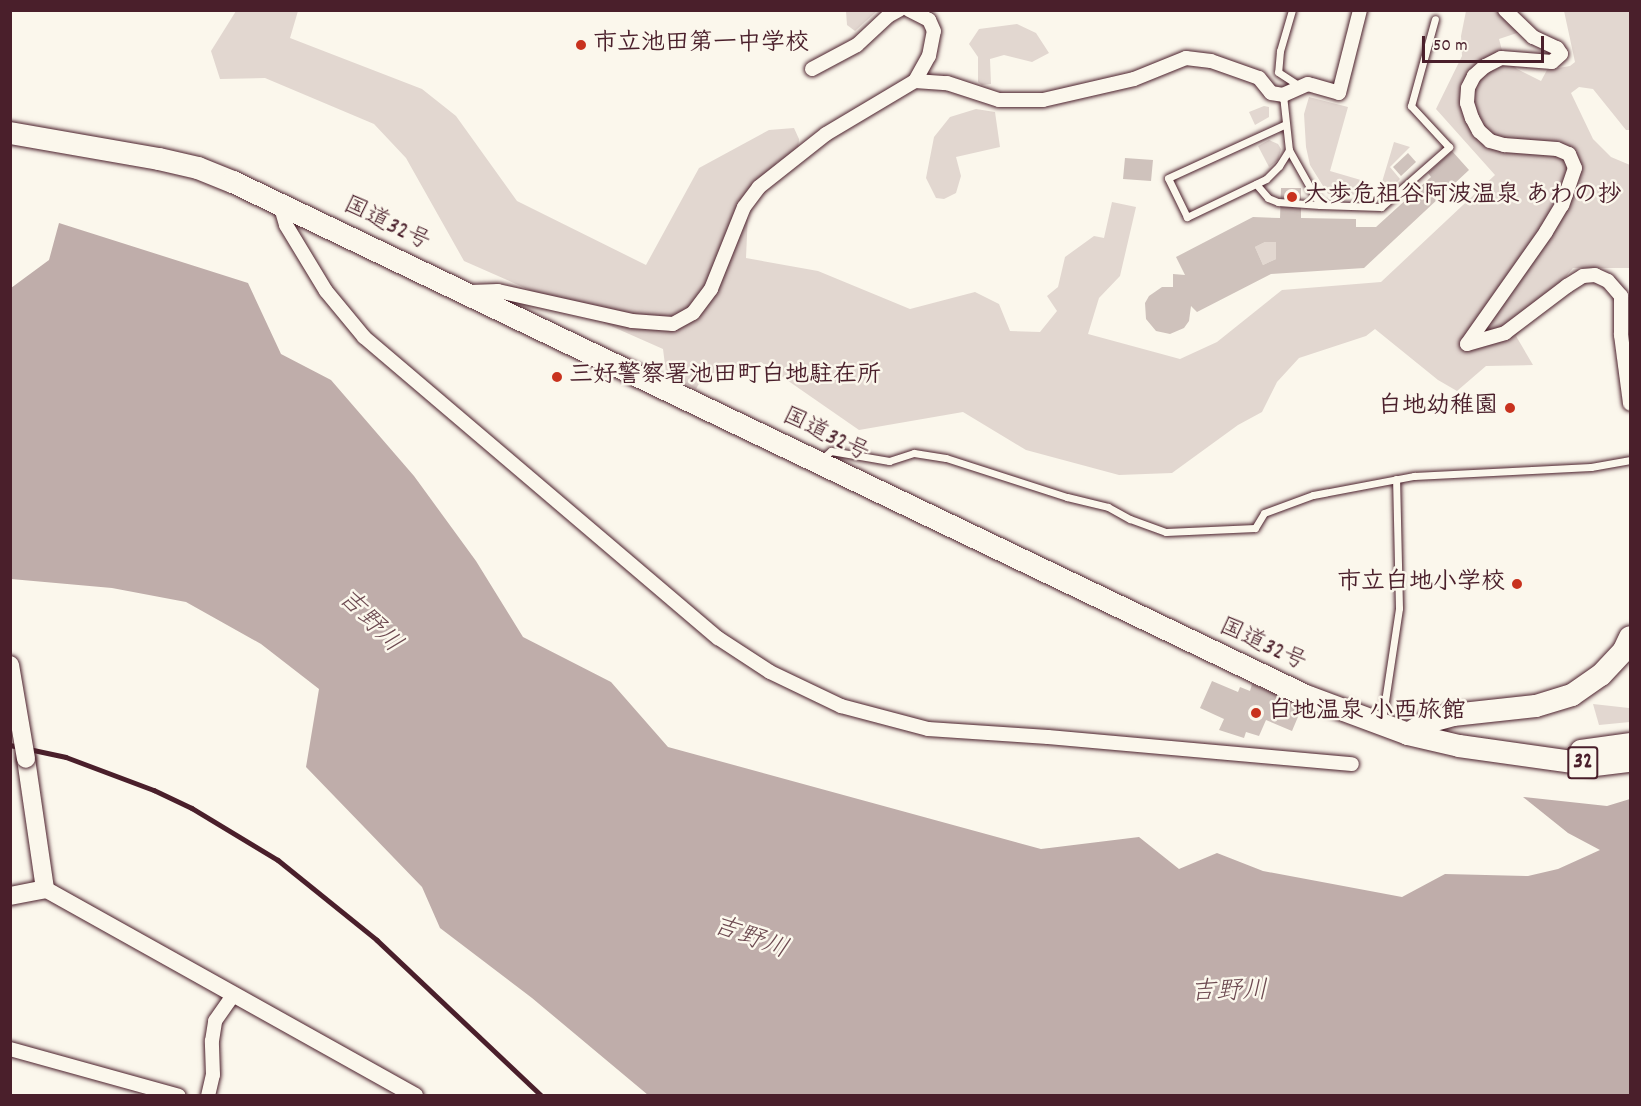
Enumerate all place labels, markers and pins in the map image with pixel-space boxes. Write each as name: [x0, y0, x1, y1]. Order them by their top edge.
place label: 市立池田第一中学校: [593, 31, 809, 59]
marker: 市立池田第一中学校: [574, 38, 588, 52]
place label: 大歩危祖谷阿波温泉 あわの抄: [1304, 183, 1621, 211]
marker: 大歩危祖谷阿波温泉 あわの抄: [1285, 190, 1299, 204]
place label: 三好警察署池田町白地駐在所: [569, 363, 881, 391]
marker: 三好警察署池田町白地駐在所: [550, 370, 564, 384]
place label: 白地幼稚園: [1378, 394, 1498, 422]
marker: 白地幼稚園: [1503, 401, 1517, 415]
place label: 市立白地小学校: [1337, 570, 1505, 598]
marker: 市立白地小学校: [1510, 577, 1524, 591]
place label: 白地温泉 小西旅館: [1268, 699, 1465, 727]
marker: 白地温泉 小西旅館: [1249, 706, 1263, 720]

